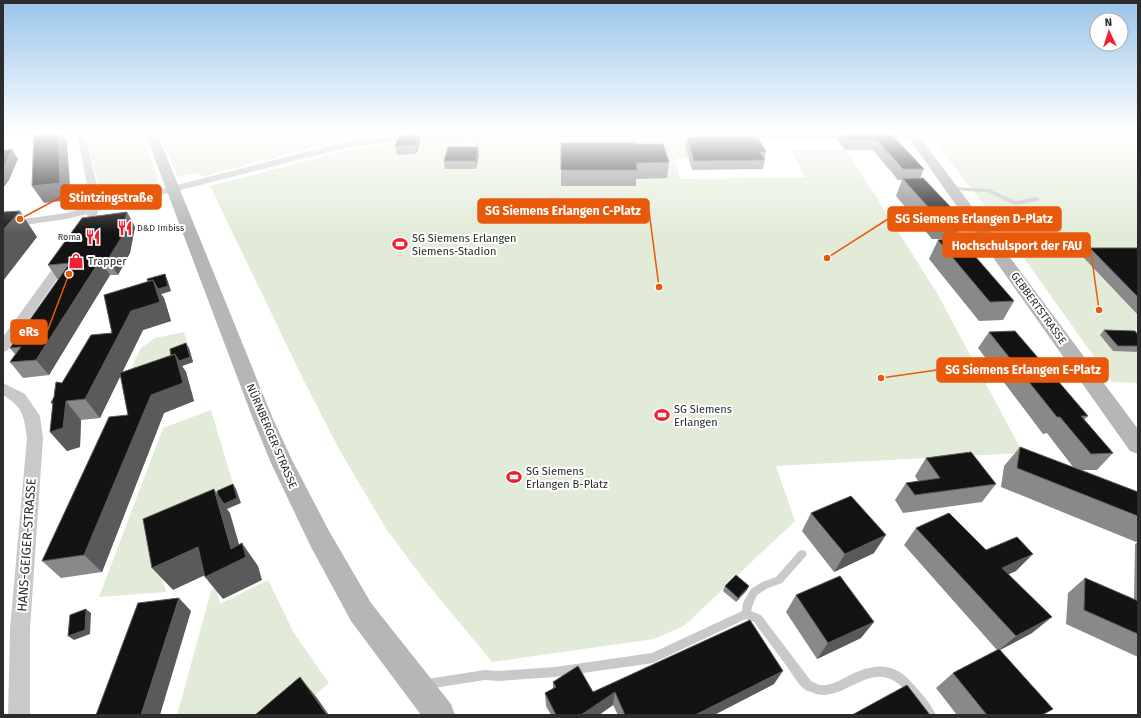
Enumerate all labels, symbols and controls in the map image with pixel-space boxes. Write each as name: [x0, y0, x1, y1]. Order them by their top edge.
north arrow: [1089, 12, 1129, 52]
text: N: [1104, 16, 1112, 29]
callout: Stintzingstraße: [61, 185, 161, 209]
text: Stintzingstraße: [69, 191, 153, 205]
callout: SG Siemens Erlangen C-Platz: [478, 199, 649, 223]
text: SG Siemens Erlangen C-Platz: [485, 204, 641, 218]
callout: SG Siemens Erlangen D-Platz: [888, 207, 1061, 231]
text: SG Siemens Erlangen D-Platz: [895, 212, 1053, 226]
restaurant icon: D&D Imbiss: [116, 219, 134, 237]
place label: D&D Imbiss: [137, 223, 184, 233]
restaurant icon: Roma: [84, 228, 102, 246]
place label: Roma: [58, 232, 81, 242]
place label: SG Siemens Erlangen Siemens-Stadion: [412, 232, 516, 258]
callout: Hochschulsport der FAU: [943, 233, 1090, 257]
sports icon: SG Siemens Erlangen Siemens-Stadion: [391, 235, 409, 253]
text: Hochschulsport der FAU: [952, 239, 1082, 253]
shop icon: Trapper: [67, 252, 85, 270]
place label: Trapper: [88, 255, 127, 268]
street label: GEBBERTSTRASSE: [1008, 270, 1069, 347]
callout: eRs: [11, 320, 47, 344]
text: eRs: [19, 325, 39, 339]
callout: SG Siemens Erlangen E-Platz: [937, 358, 1108, 382]
text: SG Siemens Erlangen E-Platz: [945, 363, 1101, 377]
street label: NÜRNBERGER STRASSE: [244, 381, 300, 491]
place label: SG Siemens Erlangen: [674, 403, 732, 429]
sports icon: SG Siemens Erlangen: [653, 406, 671, 424]
place label: SG Siemens Erlangen B-Platz: [526, 465, 608, 491]
sports icon: SG Siemens Erlangen B-Platz: [505, 468, 523, 486]
street label: HANS-GEIGER-STRASSE: [14, 478, 39, 612]

